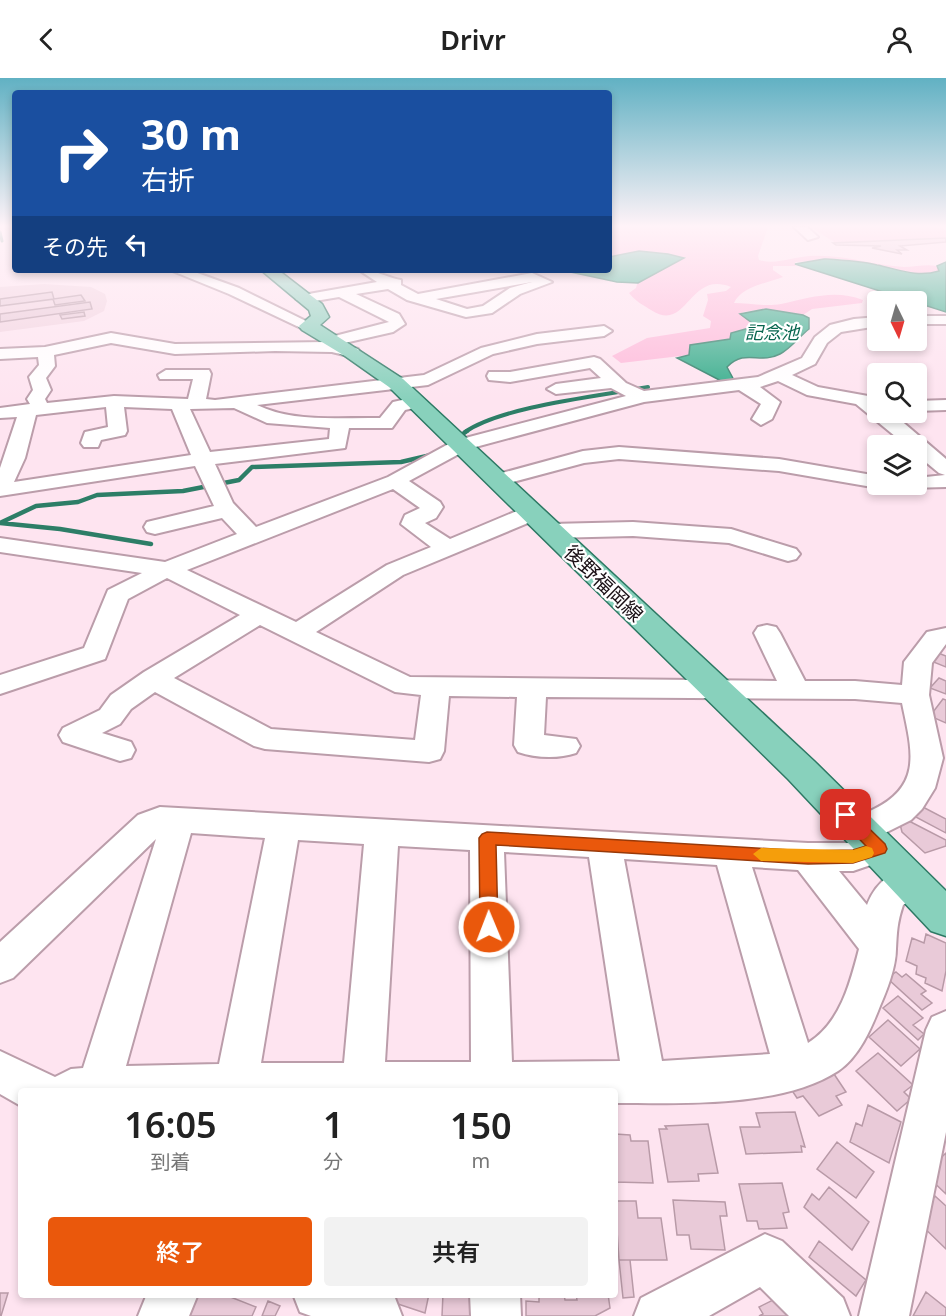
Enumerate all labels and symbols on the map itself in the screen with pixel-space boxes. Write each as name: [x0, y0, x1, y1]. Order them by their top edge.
north arrow: [867, 291, 927, 351]
water label: 記念池: [745, 320, 801, 344]
street label: 後野福岡線: [559, 539, 649, 627]
pin: [820, 789, 871, 840]
position arrow: [457, 895, 521, 959]

